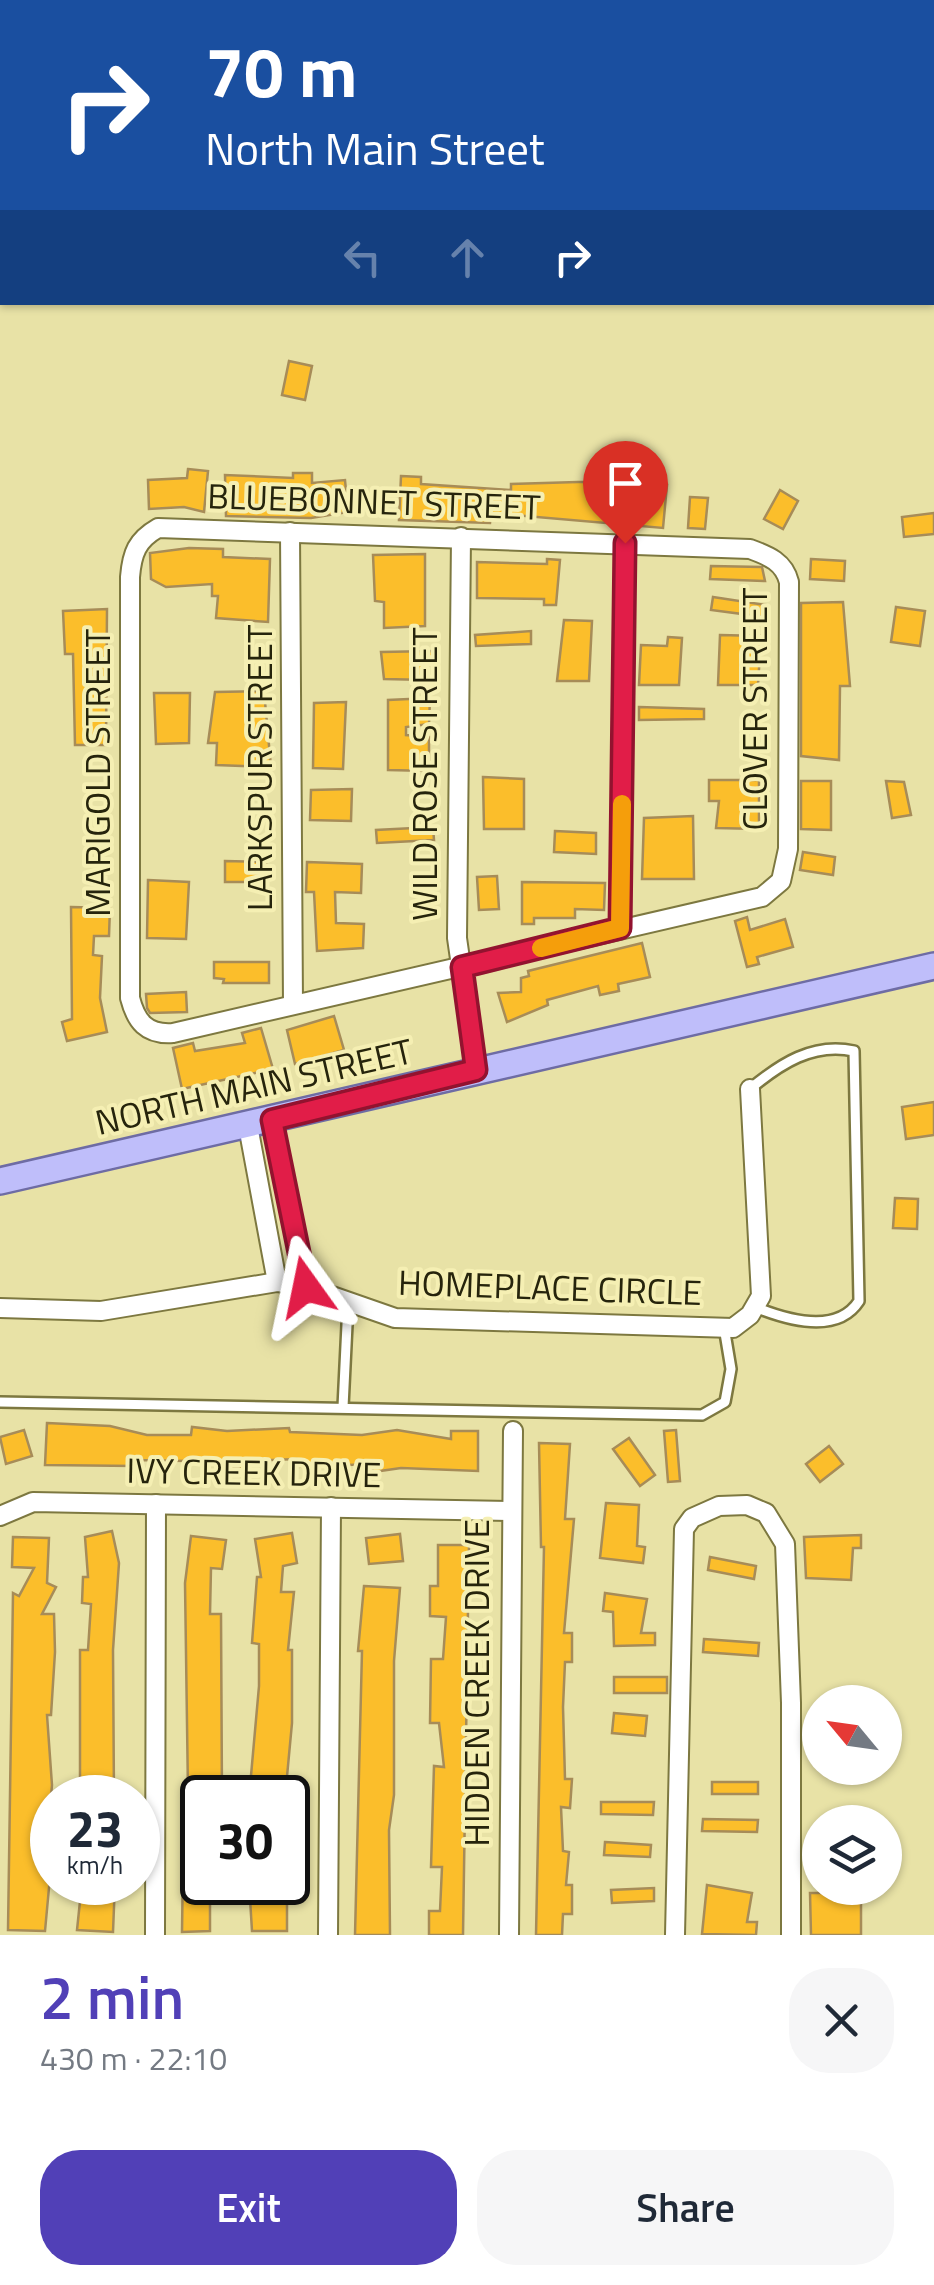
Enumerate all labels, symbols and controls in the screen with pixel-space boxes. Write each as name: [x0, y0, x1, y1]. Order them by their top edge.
text: 70 m: [205, 18, 358, 124]
icon: right: [40, 40, 170, 170]
text: North Main Street: [205, 114, 545, 182]
icon: left: [335, 230, 390, 285]
icon: ahead: [440, 230, 495, 285]
icon: right: [545, 230, 600, 285]
pin: [583, 441, 668, 544]
icon: arrive: [598, 456, 653, 511]
street label: BLUEBONNET STREET: [207, 468, 542, 534]
street label: CLOVER STREET: [727, 588, 781, 830]
street label: LARKSPUR STREET: [232, 625, 286, 911]
street label: WILD ROSE STREET: [397, 627, 451, 921]
street label: MARIGOLD STREET: [70, 629, 124, 917]
street label: NORTH MAIN STREET: [90, 1023, 418, 1149]
position arrow: [254, 1235, 358, 1339]
street label: HOMEPLACE CIRCLE: [397, 1255, 703, 1319]
street label: IVY CREEK DRIVE: [126, 1443, 382, 1501]
street label: HIDDEN CREEK DRIVE: [449, 1519, 503, 1847]
north arrow: [802, 1685, 902, 1785]
map controls: [802, 1685, 902, 1905]
speed limit sign: 30: [180, 1775, 310, 1905]
text: 23: [67, 1790, 123, 1866]
button: layers: [802, 1805, 902, 1905]
text: km/h: [67, 1846, 123, 1884]
text: 2 min: [40, 1951, 184, 2042]
button: close: [789, 1968, 894, 2073]
text: 430 m · 22:10: [40, 2034, 227, 2082]
button: Exit: [40, 2150, 457, 2265]
button: Share: [477, 2150, 894, 2265]

